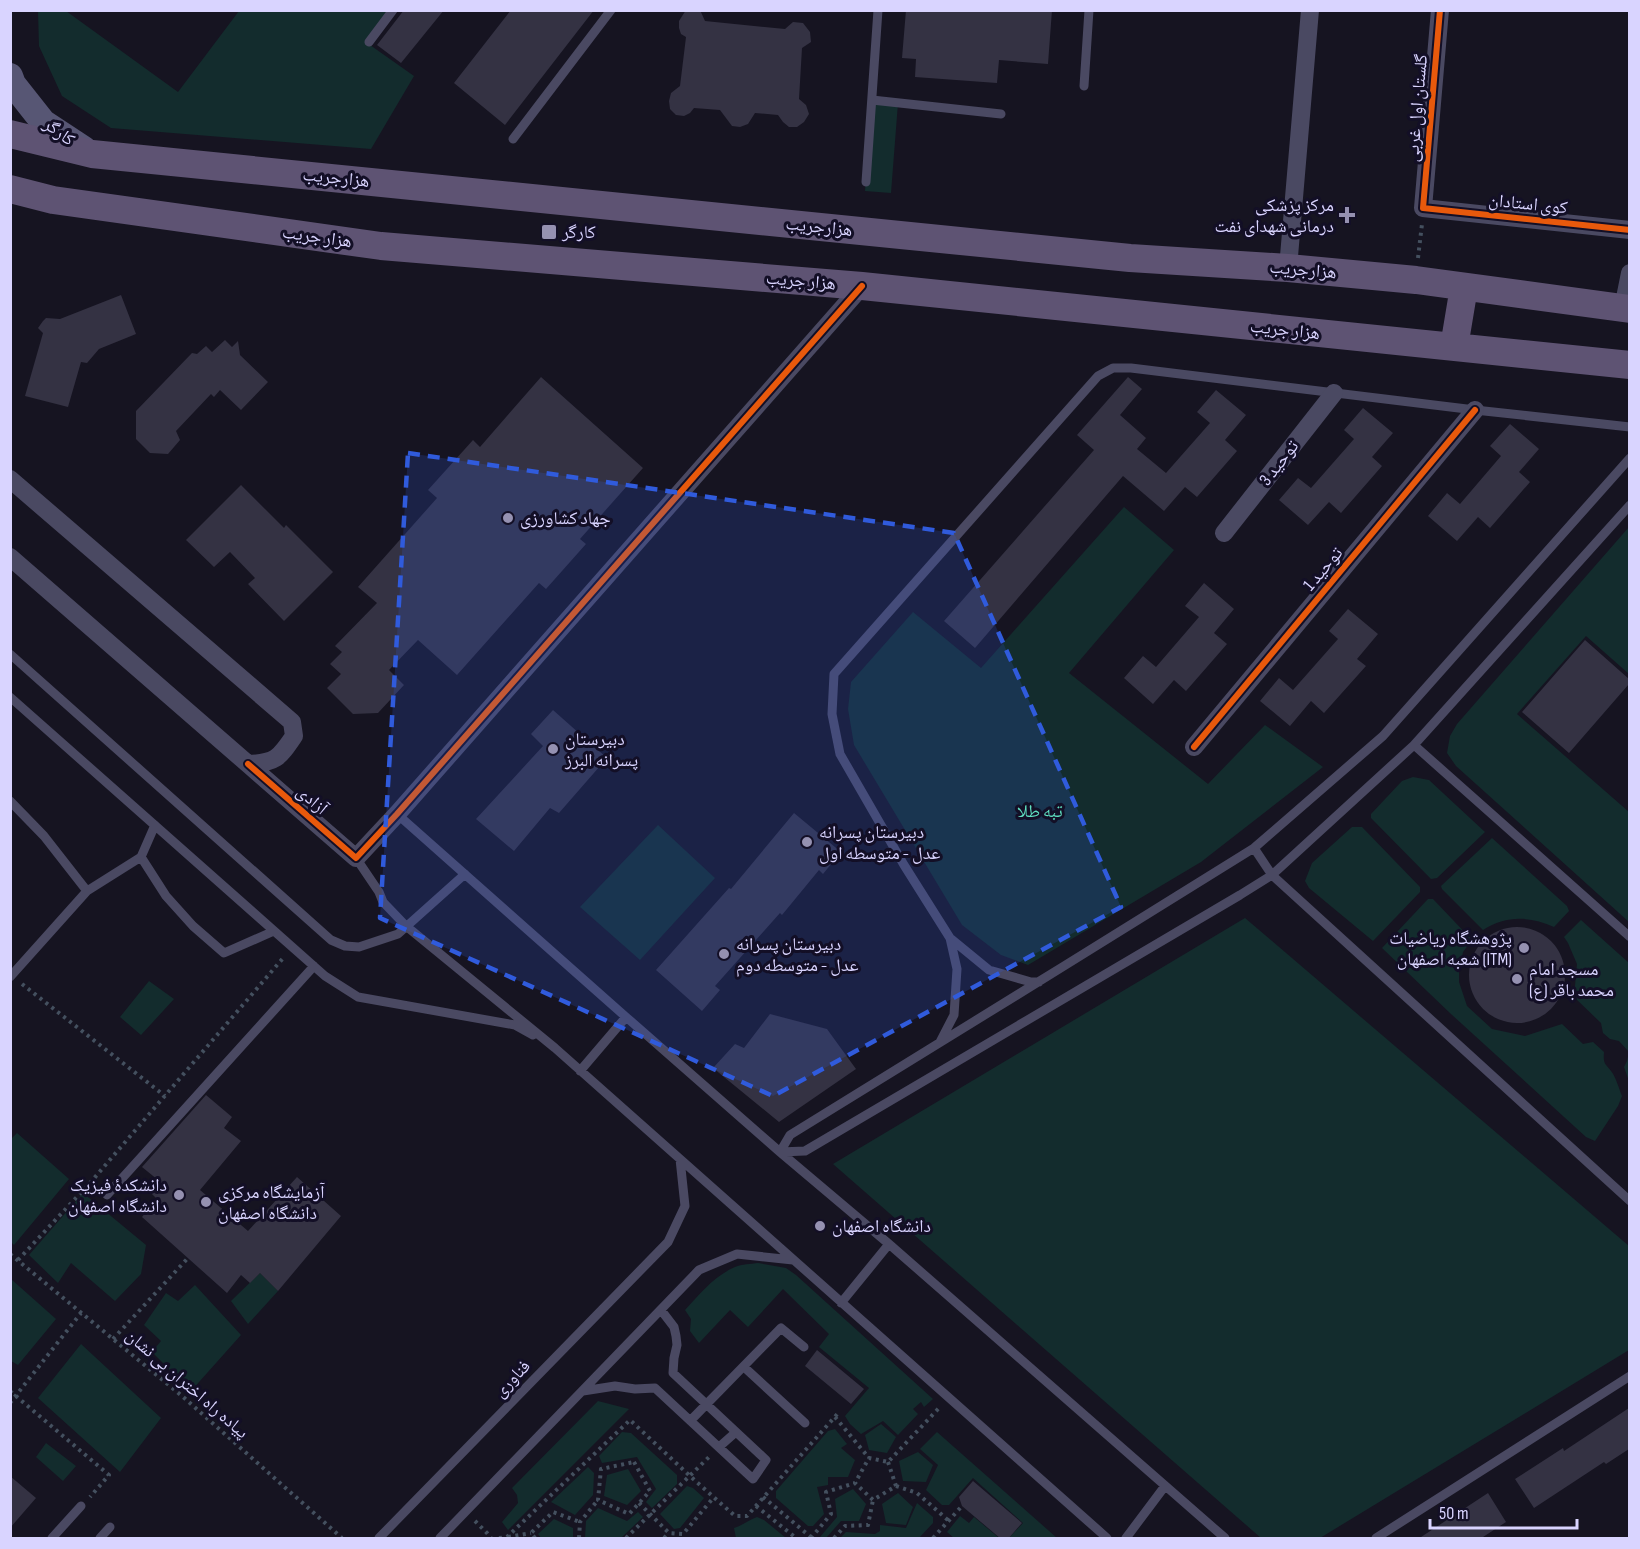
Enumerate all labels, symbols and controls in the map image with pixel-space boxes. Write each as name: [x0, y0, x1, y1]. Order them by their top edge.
street label: گلستان اول غربی: [1402, 53, 1432, 163]
street label: کارگر: [38, 113, 79, 151]
street label: هزارجریب: [301, 164, 371, 192]
street label: کوی استادان: [1487, 189, 1569, 219]
place label: مرکز پزشکی درمانی شهدای نفت: [1215, 195, 1334, 237]
marker: مرکز پزشکی درمانی شهدای نفت: [1338, 206, 1356, 224]
street label: هزارجریب: [784, 213, 854, 241]
street label: هزار جریب: [281, 222, 353, 252]
place label: کارگر: [561, 222, 596, 243]
marker: کارگر: [540, 223, 558, 241]
street label: هزارجریب: [1269, 257, 1337, 283]
street label: هزار جریب: [765, 267, 837, 295]
street label: هزار جریب: [1249, 316, 1321, 344]
street label: توحید 3: [1255, 436, 1303, 490]
place label: جهاد کشاورزی: [520, 508, 611, 529]
marker: جهاد کشاورزی: [501, 511, 515, 525]
street label: توحید 1: [1299, 543, 1347, 595]
place label: دبیرستان پسرانه البرز: [564, 729, 638, 771]
marker: دبیرستان پسرانه البرز: [546, 742, 560, 756]
street label: آزادی: [292, 781, 332, 819]
park label: تبه طلا: [1017, 801, 1063, 822]
place label: دبیرستان پسرانه عدل - متوسطه اول: [819, 822, 940, 864]
marker: دبیرستان پسرانه عدل - متوسطه اول: [800, 835, 814, 849]
place label: پژوهشگاه رياضيات شعبه اصفهان (ITM): [1389, 928, 1512, 970]
place label: دبیرستان پسرانه عدل - متوسطه دوم: [736, 934, 859, 977]
marker: پژوهشگاه رياضيات شعبه اصفهان (ITM): [1517, 941, 1531, 955]
marker: دبیرستان پسرانه عدل - متوسطه دوم: [717, 947, 731, 961]
place label: مسجد امام محمد باقر (ع): [1529, 959, 1614, 1001]
marker: مسجد امام محمد باقر (ع): [1510, 972, 1524, 986]
place label: دانشکدهٔ فیزیک دانشگاه اصفهان: [68, 1175, 167, 1217]
place label: آزمایشگاه مرکزی دانشگاه اصفهان: [218, 1182, 325, 1224]
marker: دانشکدهٔ فیزیک دانشگاه اصفهان: [172, 1188, 186, 1202]
marker: آزمایشگاه مرکزی دانشگاه اصفهان: [199, 1195, 213, 1209]
place label: دانشگاه اصفهان: [832, 1216, 931, 1237]
marker: دانشگاه اصفهان: [813, 1219, 827, 1233]
street label: پیاده راه اختران بی نشان: [121, 1325, 253, 1443]
street label: فناوری: [489, 1356, 535, 1402]
scale bar: [1430, 1492, 1577, 1530]
text: 50 m: [1439, 1503, 1469, 1524]

